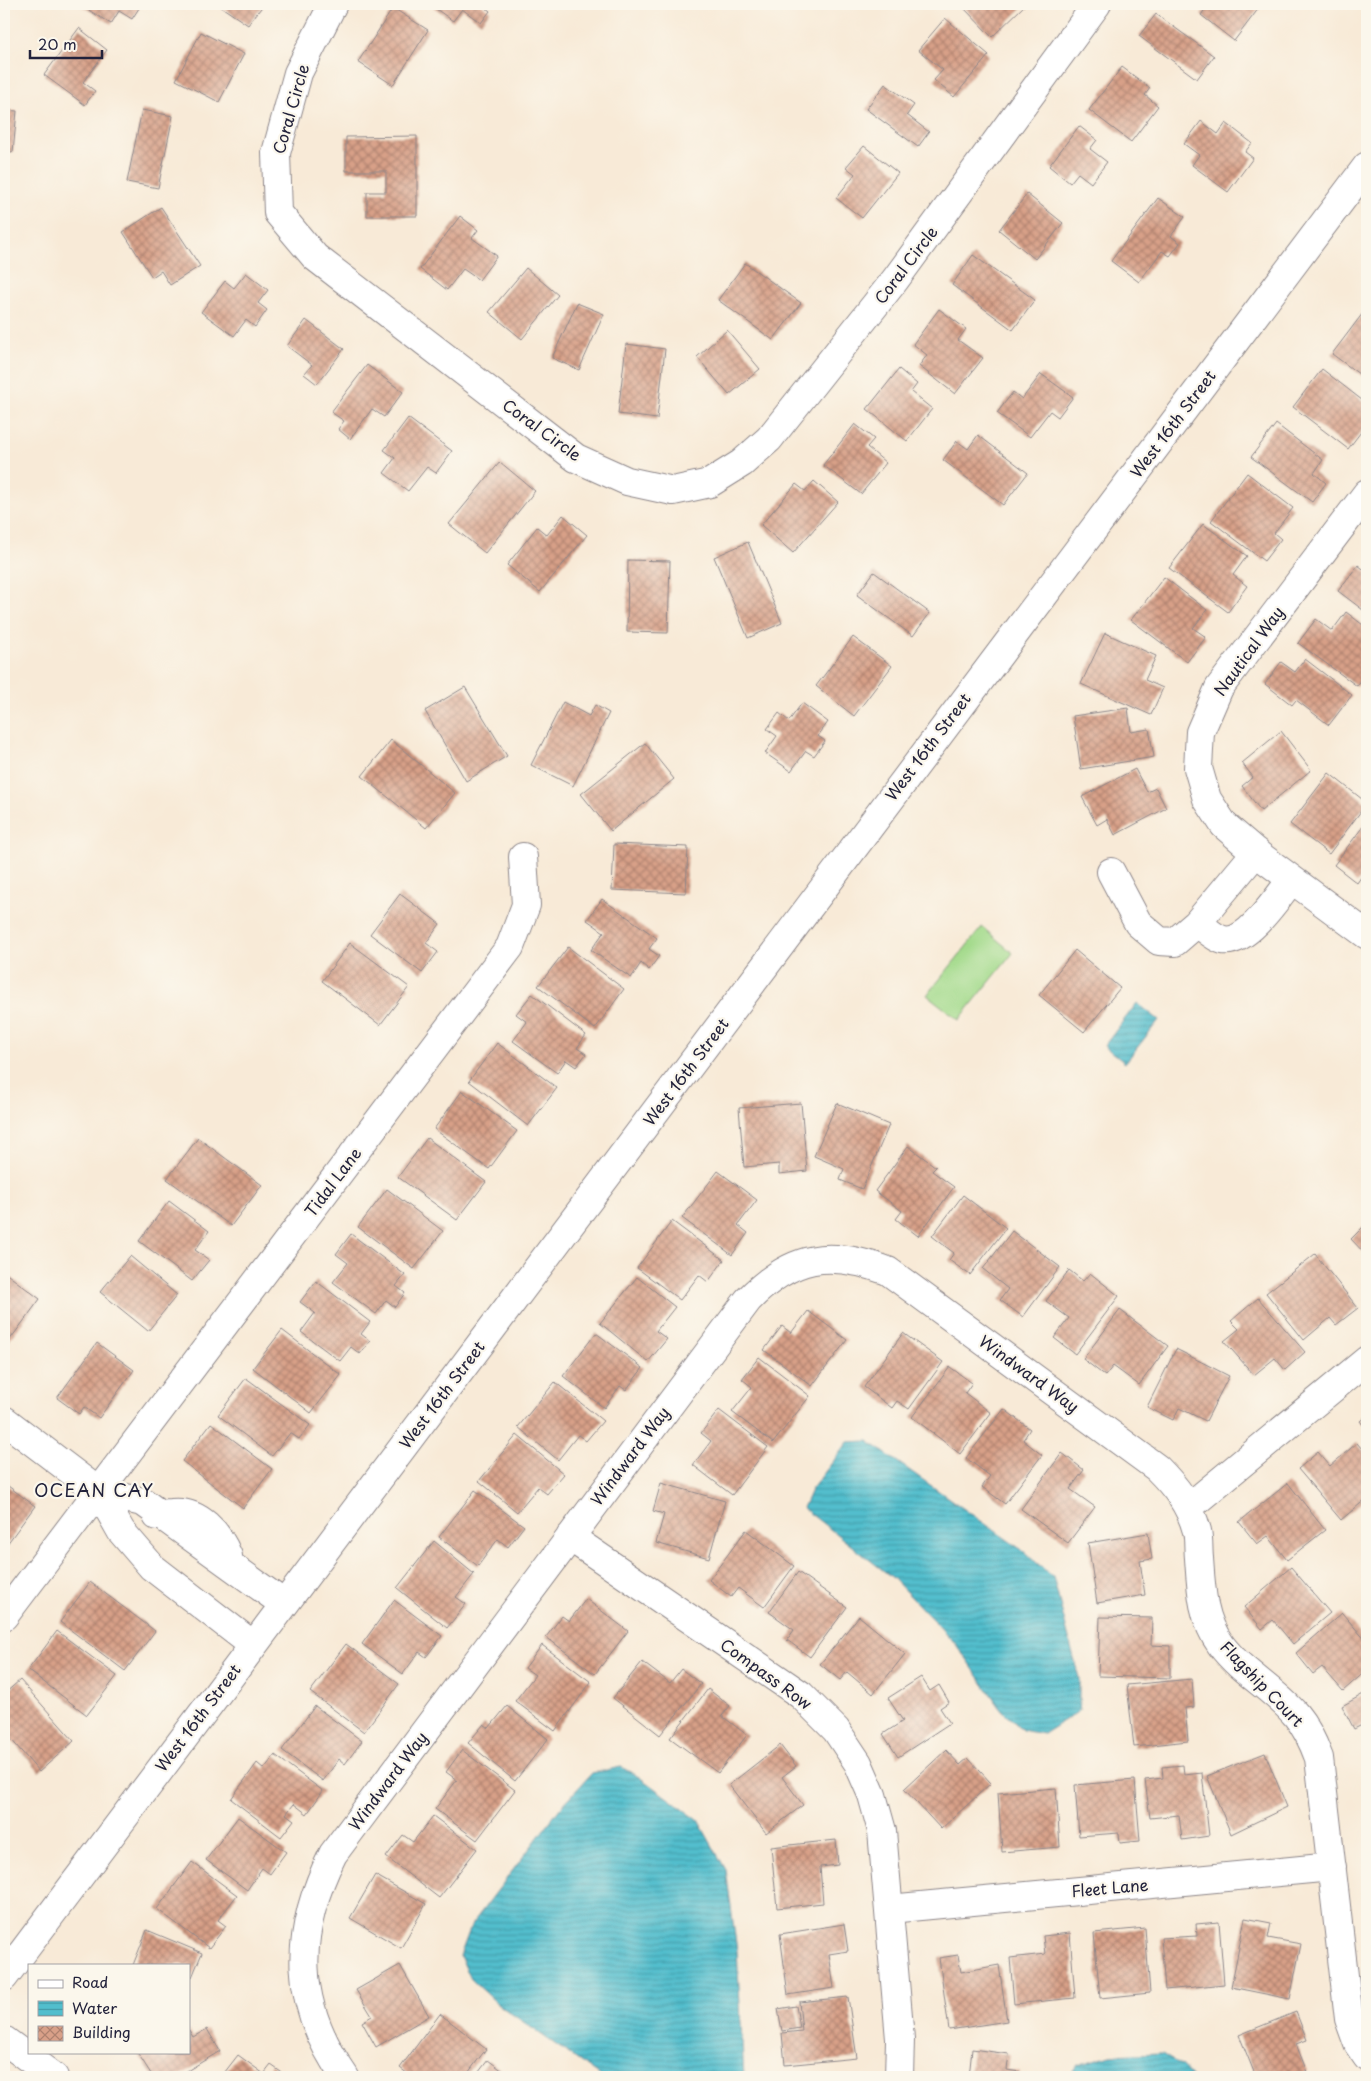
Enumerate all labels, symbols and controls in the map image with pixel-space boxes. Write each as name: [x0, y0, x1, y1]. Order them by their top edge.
scale bar: [30, 28, 102, 60]
text: 20 m: [38, 32, 77, 55]
street label: Coral Circle: [266, 61, 314, 156]
street label: Coral Circle: [868, 220, 943, 309]
street label: West 16th Street: [1124, 364, 1221, 482]
street label: Coral Circle: [498, 392, 587, 466]
street label: Nautical Way: [1207, 601, 1289, 700]
street label: West 16th Street: [879, 687, 976, 805]
street label: West 16th Street: [637, 1012, 734, 1130]
street label: Tidal Lane: [298, 1142, 366, 1221]
street label: Windward Way: [975, 1329, 1085, 1418]
street label: West 16th Street: [393, 1335, 490, 1453]
street label: Windward Way: [584, 1401, 674, 1510]
district label: OCEAN CAY: [34, 1476, 154, 1503]
street label: Compass Row: [716, 1632, 818, 1715]
street label: Flagship Court: [1215, 1635, 1310, 1732]
street label: West 16th Street: [149, 1658, 246, 1776]
street label: Windward Way: [342, 1726, 432, 1835]
street label: Fleet Lane: [1070, 1872, 1150, 1902]
legend: [28, 1964, 190, 2054]
text: Road: [72, 1970, 108, 1993]
text: Water: [72, 1996, 117, 2019]
text: Building: [72, 2020, 131, 2043]

